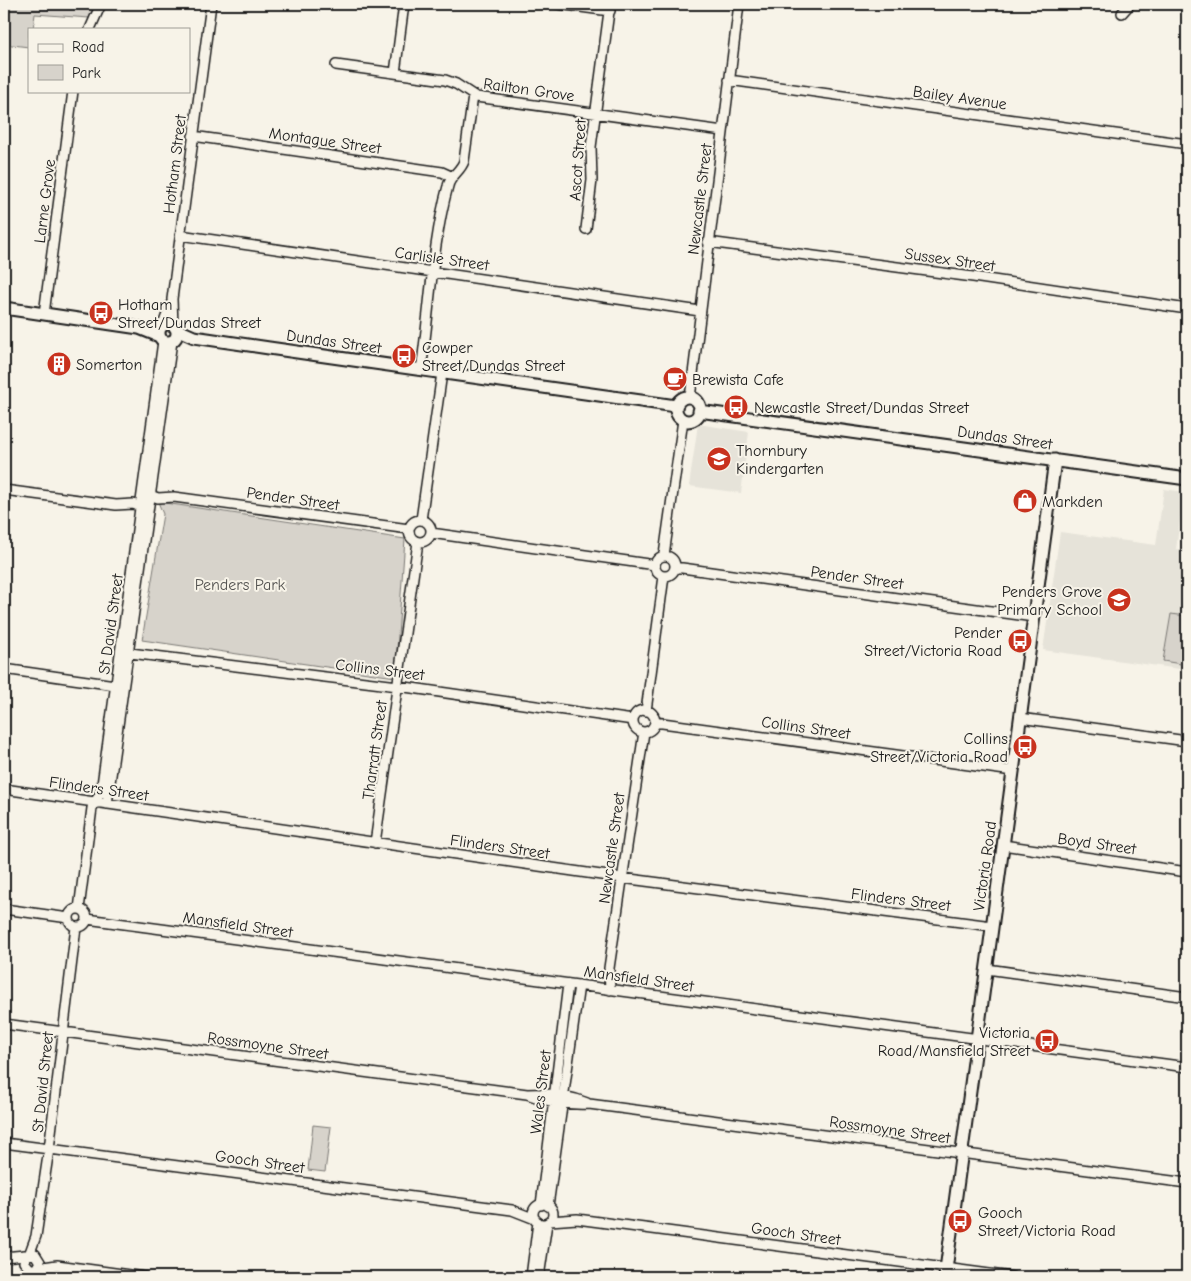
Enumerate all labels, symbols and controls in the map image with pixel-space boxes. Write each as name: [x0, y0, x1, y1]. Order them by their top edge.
legend: [28, 28, 190, 92]
text: Road: [72, 38, 104, 56]
text: Park: [72, 64, 101, 82]
street label: Railton Grove: [482, 75, 576, 105]
street label: Bailey Avenue: [912, 82, 1008, 113]
street label: Hotham Street: [160, 113, 190, 215]
street label: Ascot Street: [566, 118, 590, 202]
street label: Montague Street: [268, 124, 383, 158]
street label: Newcastle Street: [684, 142, 716, 256]
street label: Larne Grove: [31, 158, 59, 244]
street label: Carlisle Street: [393, 243, 491, 275]
street label: Sussex Street: [903, 245, 997, 275]
place label: Hotham Street/Dundas Street: [118, 296, 261, 332]
bus stop icon: Hotham Street/Dundas Street: [88, 300, 114, 326]
street label: Dundas Street: [285, 326, 383, 358]
place label: Cowper Street/Dundas Street: [422, 339, 565, 375]
bus stop icon: Cowper Street/Dundas Street: [391, 343, 417, 369]
building icon: Somerton: [46, 351, 72, 377]
place label: Somerton: [76, 356, 142, 374]
cafe icon: Brewista Cafe: [662, 366, 688, 392]
place label: Brewista Cafe: [692, 371, 784, 389]
bus stop icon: Newcastle Street/Dundas Street: [723, 394, 749, 420]
place label: Newcastle Street/Dundas Street: [754, 399, 969, 417]
street label: Dundas Street: [956, 422, 1054, 454]
place label: Thornbury Kindergarten: [736, 442, 824, 478]
school or university icon: Thornbury Kindergarten: [706, 446, 732, 472]
street label: Pender Street: [245, 484, 341, 514]
shop icon: Markden: [1012, 488, 1038, 514]
place label: Markden: [1042, 493, 1103, 511]
street label: Pender Street: [809, 563, 905, 593]
street label: St David Street: [95, 572, 127, 676]
park label: Penders Park: [195, 576, 286, 594]
place label: Penders Grove Primary School: [997, 583, 1102, 619]
school or university icon: Penders Grove Primary School: [1106, 587, 1132, 613]
place label: Pender Street/Victoria Road: [864, 624, 1003, 660]
bus stop icon: Pender Street/Victoria Road: [1007, 628, 1033, 654]
street label: Collins Street: [334, 656, 426, 684]
street label: Tharratt Street: [359, 699, 391, 801]
street label: Collins Street: [760, 713, 852, 743]
place label: Collins Street/Victoria Road: [870, 730, 1008, 766]
bus stop icon: Collins Street/Victoria Road: [1012, 734, 1038, 760]
street label: Flinders Street: [48, 773, 150, 805]
street label: Newcastle Street: [595, 791, 629, 905]
street label: Victoria Road: [970, 820, 1000, 912]
street label: Boyd Street: [1056, 830, 1138, 858]
street label: Flinders Street: [449, 831, 551, 863]
street label: Flinders Street: [850, 885, 952, 915]
street label: Mansfield Street: [182, 908, 294, 942]
street label: Mansfield Street: [583, 962, 695, 996]
place label: Victoria Road/Mansfield Street: [878, 1024, 1030, 1060]
bus stop icon: Victoria Road/Mansfield Street: [1034, 1028, 1060, 1054]
street label: Rossmoyne Street: [206, 1029, 330, 1063]
street label: St David Street: [29, 1030, 57, 1133]
street label: Wales Street: [527, 1049, 555, 1135]
street label: Rossmoyne Street: [828, 1113, 952, 1147]
street label: Gooch Street: [214, 1147, 306, 1177]
place label: Gooch Street/Victoria Road: [978, 1204, 1116, 1240]
bus stop icon: Gooch Street/Victoria Road: [947, 1208, 973, 1234]
street label: Gooch Street: [750, 1219, 842, 1249]

